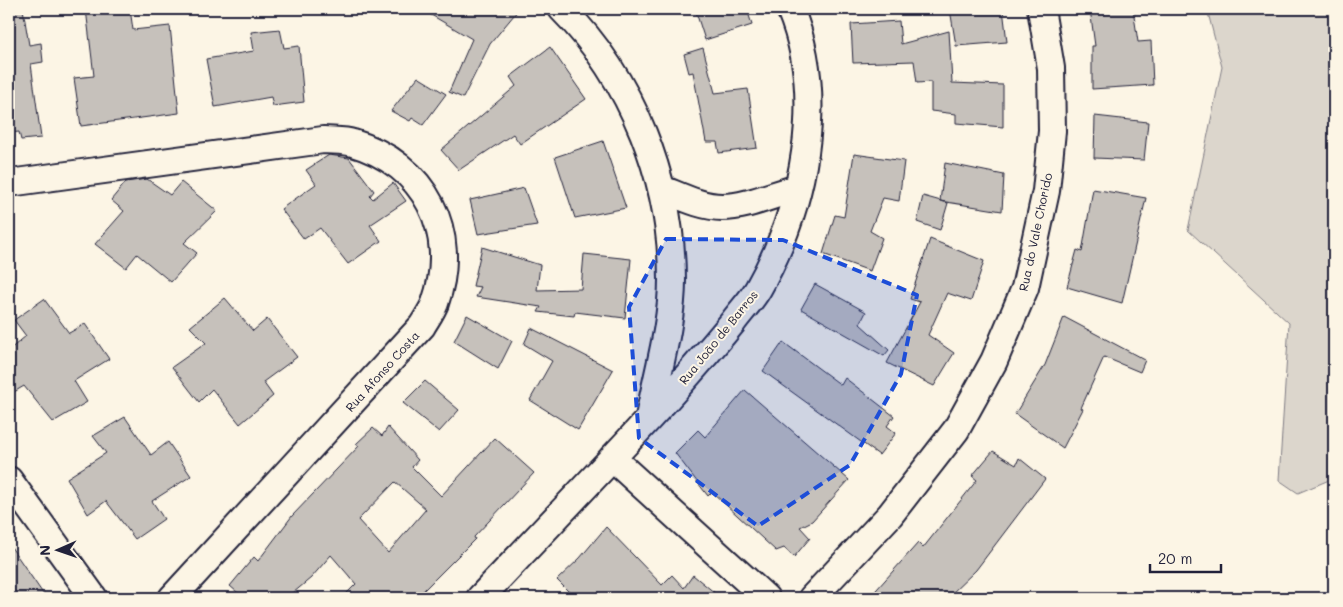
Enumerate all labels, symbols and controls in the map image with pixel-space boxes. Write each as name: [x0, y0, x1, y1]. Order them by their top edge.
street label: Rua do Vale Chorido: [1015, 171, 1055, 293]
street label: Rua João de Barros: [675, 287, 761, 387]
street label: Rua Afonso Costa: [341, 327, 423, 415]
north arrow: [32, 524, 82, 574]
scale bar: [1150, 542, 1222, 574]
text: N: [35, 545, 54, 556]
text: 20 m: [1158, 548, 1192, 568]

